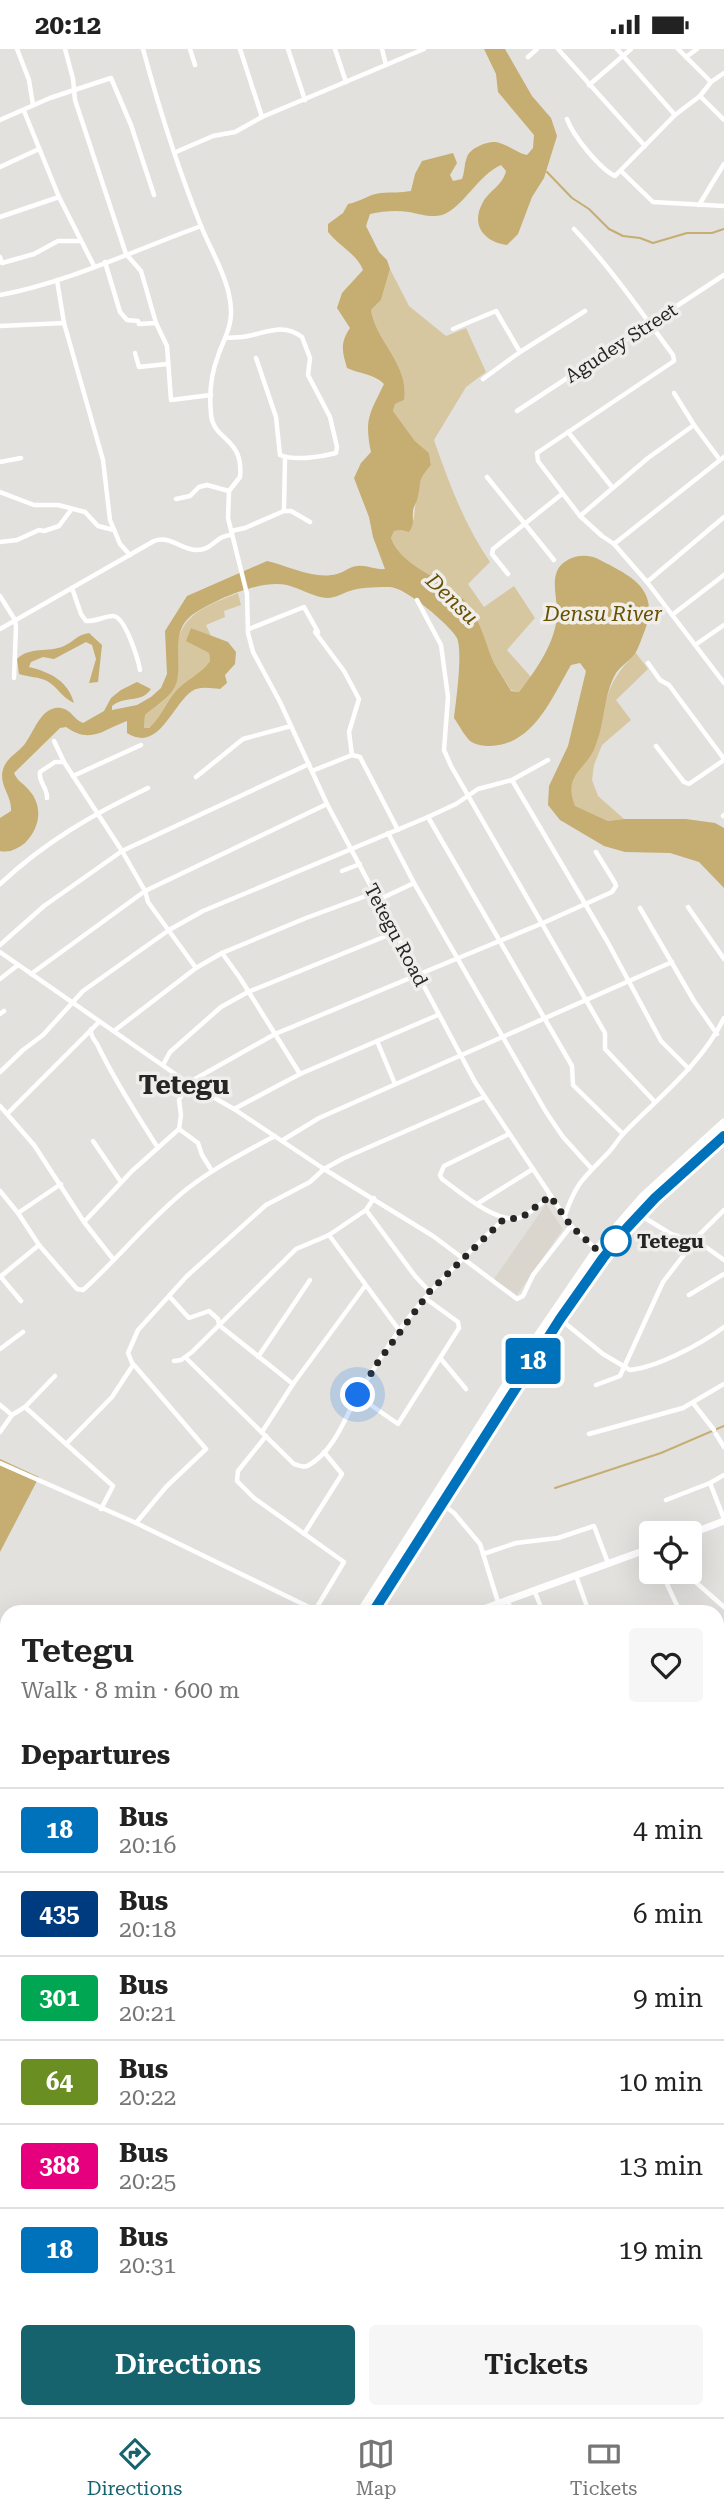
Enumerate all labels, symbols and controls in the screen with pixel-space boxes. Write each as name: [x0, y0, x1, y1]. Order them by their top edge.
text: 20:12: [35, 10, 101, 40]
street label: Agudey Street: [561, 298, 681, 388]
water label: Densu: [420, 568, 483, 630]
water label: Densu River: [542, 602, 663, 626]
street label: Tetegu Road: [359, 880, 433, 990]
district label: Tetegu: [139, 1070, 229, 1100]
marker: Tetegu: [601, 1226, 631, 1256]
place label: Tetegu: [637, 1230, 704, 1253]
line badge: 18: [502, 1338, 564, 1384]
text: 18: [520, 1347, 546, 1375]
your location: [340, 1377, 375, 1412]
map controls: [639, 1521, 702, 1584]
button: locate: [639, 1521, 702, 1584]
button: heart: [629, 1628, 703, 1702]
text: Tetegu: [21, 1631, 134, 1670]
text: Walk · 8 min · 600 m: [21, 1677, 240, 1704]
text: Departures: [21, 1740, 170, 1770]
text: Bus: [119, 1802, 168, 1832]
text: 4 min: [633, 1815, 703, 1845]
text: 18: [46, 1816, 73, 1844]
text: 20:16: [119, 1832, 176, 1859]
text: Bus: [119, 1886, 168, 1916]
text: 6 min: [633, 1899, 703, 1929]
text: 435: [39, 1900, 80, 1928]
text: 20:18: [119, 1916, 176, 1943]
text: Bus: [119, 1970, 168, 2000]
text: 9 min: [633, 1983, 703, 2013]
text: 301: [39, 1984, 80, 2012]
text: 20:21: [119, 2000, 176, 2027]
text: Bus: [119, 2054, 168, 2084]
text: 10 min: [619, 2067, 703, 2097]
text: 64: [46, 2068, 73, 2096]
text: 20:22: [119, 2084, 176, 2111]
text: Bus: [119, 2138, 168, 2168]
text: 13 min: [619, 2151, 703, 2181]
text: 388: [39, 2152, 80, 2180]
text: 20:25: [119, 2168, 176, 2195]
text: Bus: [119, 2222, 168, 2252]
text: 19 min: [619, 2235, 703, 2265]
text: 18: [46, 2236, 73, 2264]
text: 20:31: [119, 2252, 176, 2279]
button: Directions: [21, 2325, 355, 2405]
button: Tickets: [369, 2325, 703, 2405]
tab: Directions: [87, 2435, 182, 2500]
tab: Map: [356, 2435, 396, 2500]
tab: Tickets: [570, 2435, 637, 2500]

